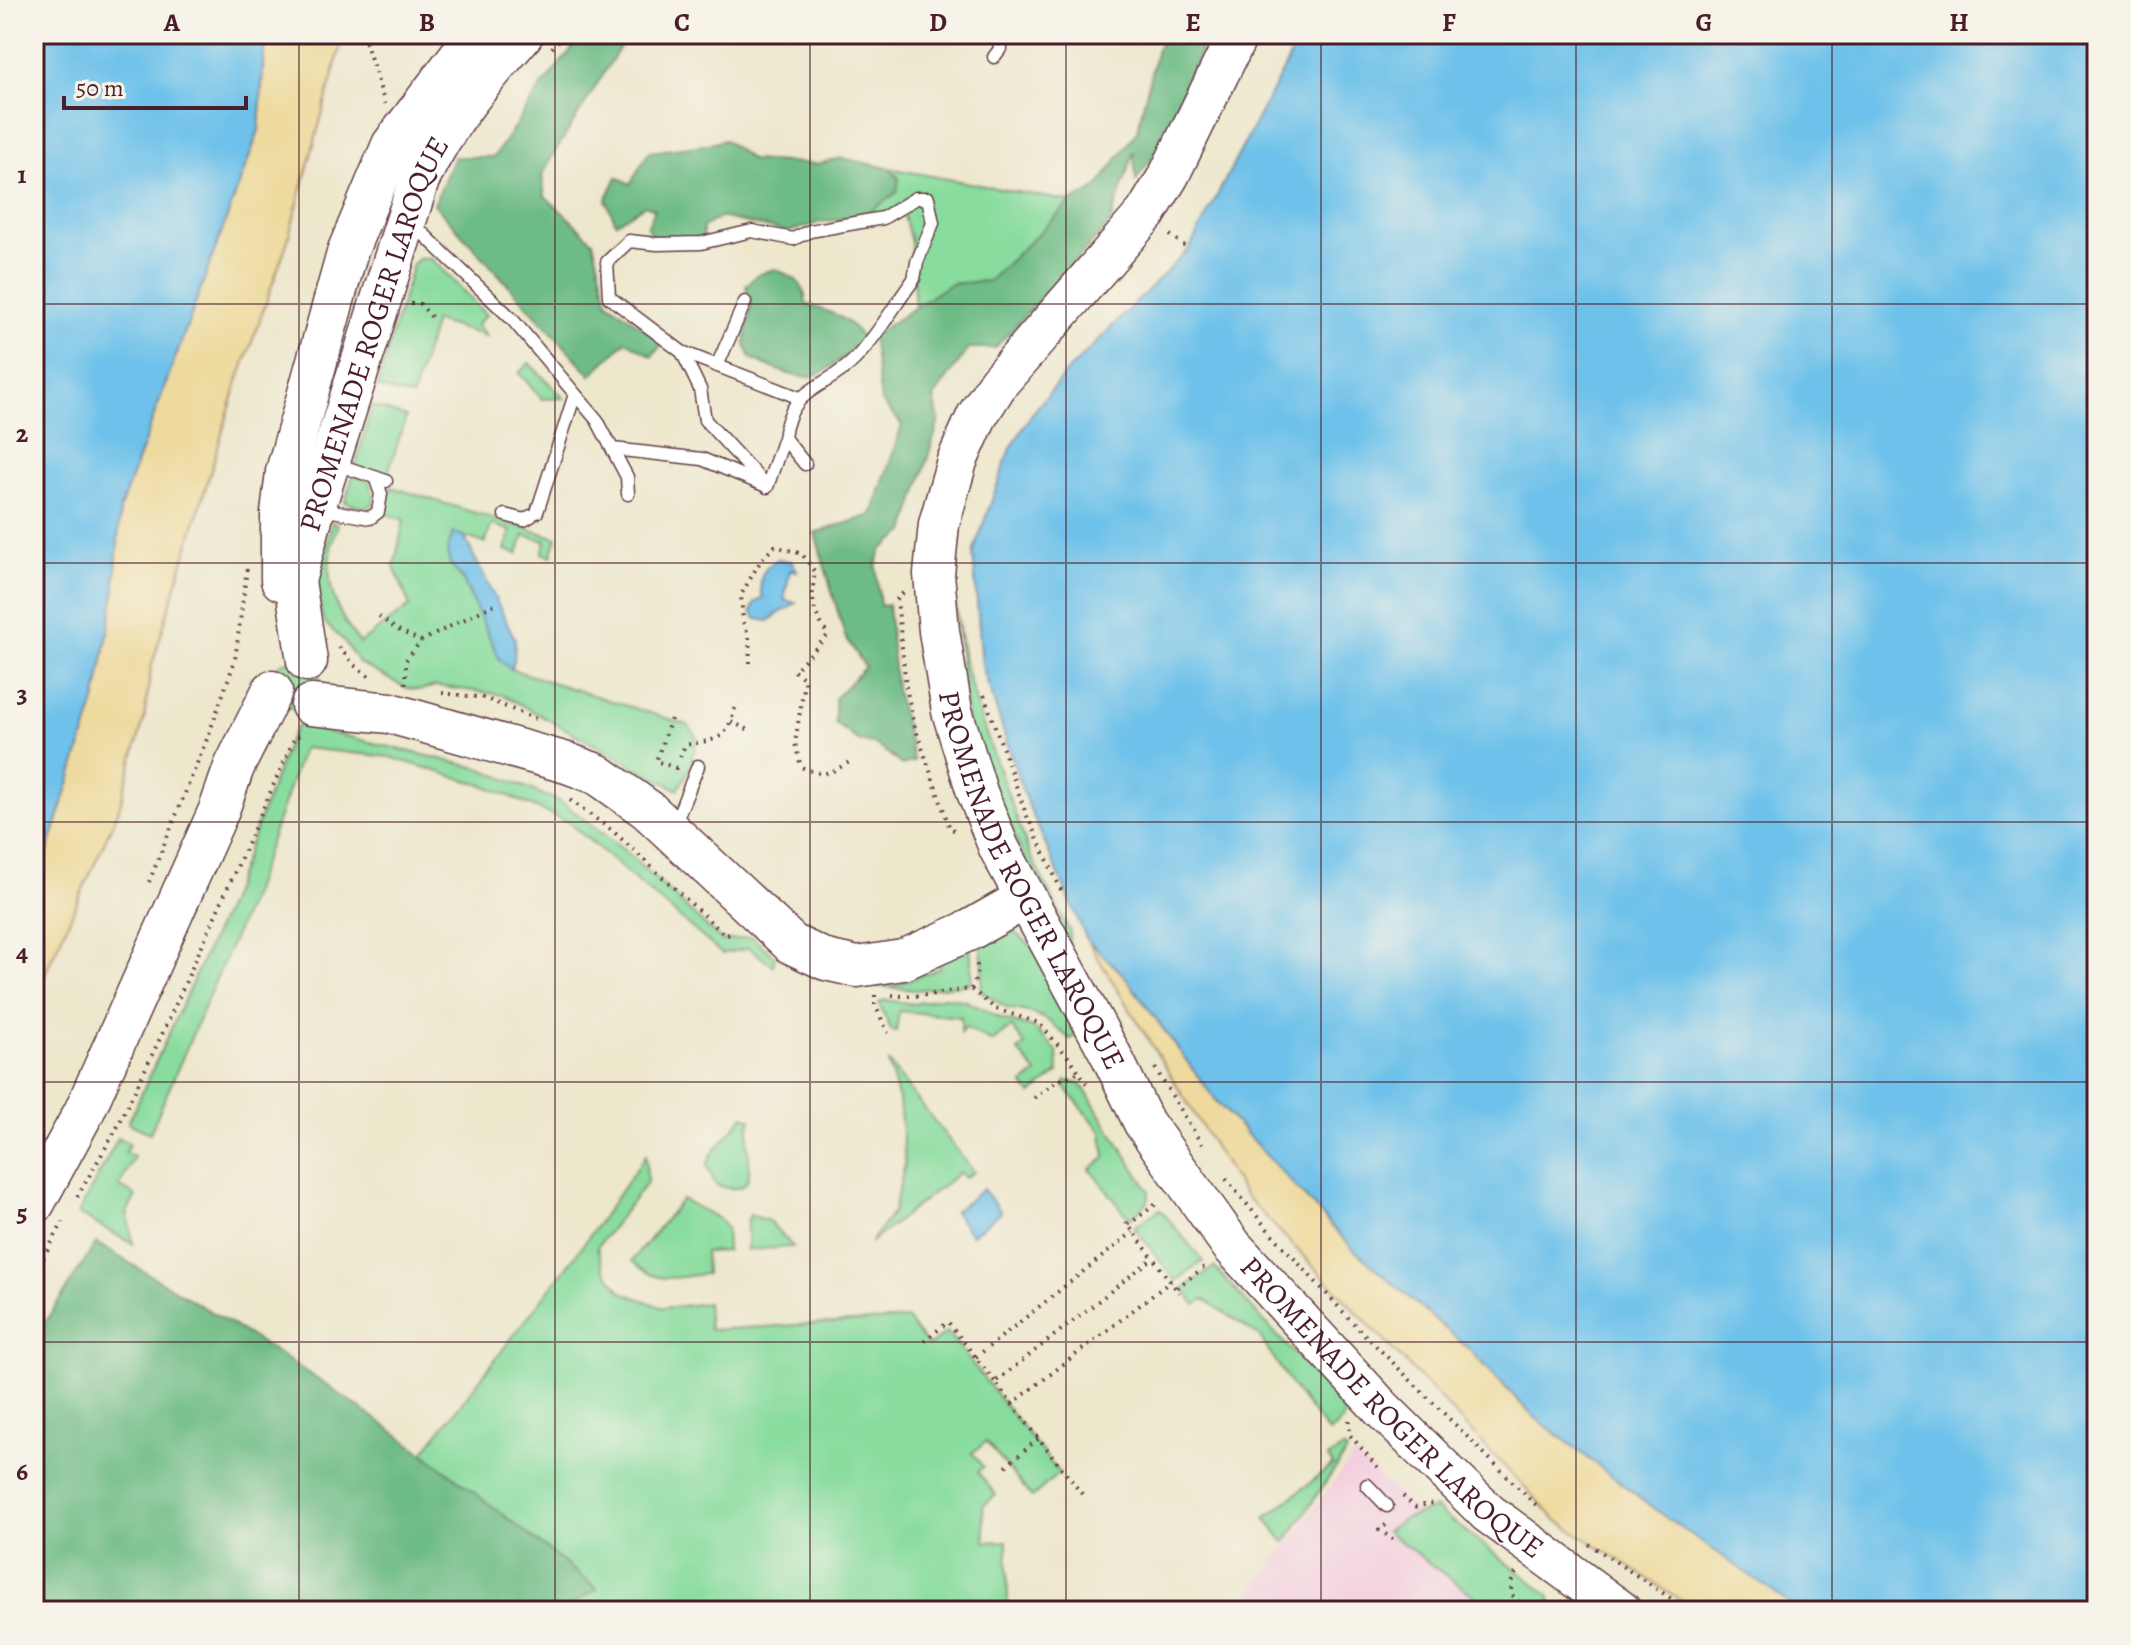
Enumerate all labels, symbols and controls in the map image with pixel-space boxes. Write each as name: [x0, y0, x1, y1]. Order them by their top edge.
text: A: [163, 5, 181, 40]
text: B: [419, 5, 435, 40]
text: C: [674, 5, 690, 40]
text: D: [929, 5, 947, 40]
text: E: [1185, 5, 1201, 40]
text: F: [1442, 5, 1456, 40]
text: G: [1695, 5, 1713, 40]
text: H: [1949, 5, 1969, 40]
scale bar: [64, 60, 246, 110]
text: 50 m: [76, 72, 124, 104]
street label: PROMENADE ROGER LAROQUE: [289, 129, 458, 536]
text: 1: [17, 157, 27, 192]
text: 2: [16, 416, 29, 451]
text: 3: [16, 676, 28, 711]
street label: PROMENADE ROGER LAROQUE: [929, 688, 1135, 1076]
text: 4: [16, 935, 28, 970]
text: 5: [16, 1195, 28, 1230]
street label: PROMENADE ROGER LAROQUE: [1231, 1248, 1552, 1568]
text: 6: [16, 1454, 28, 1489]

